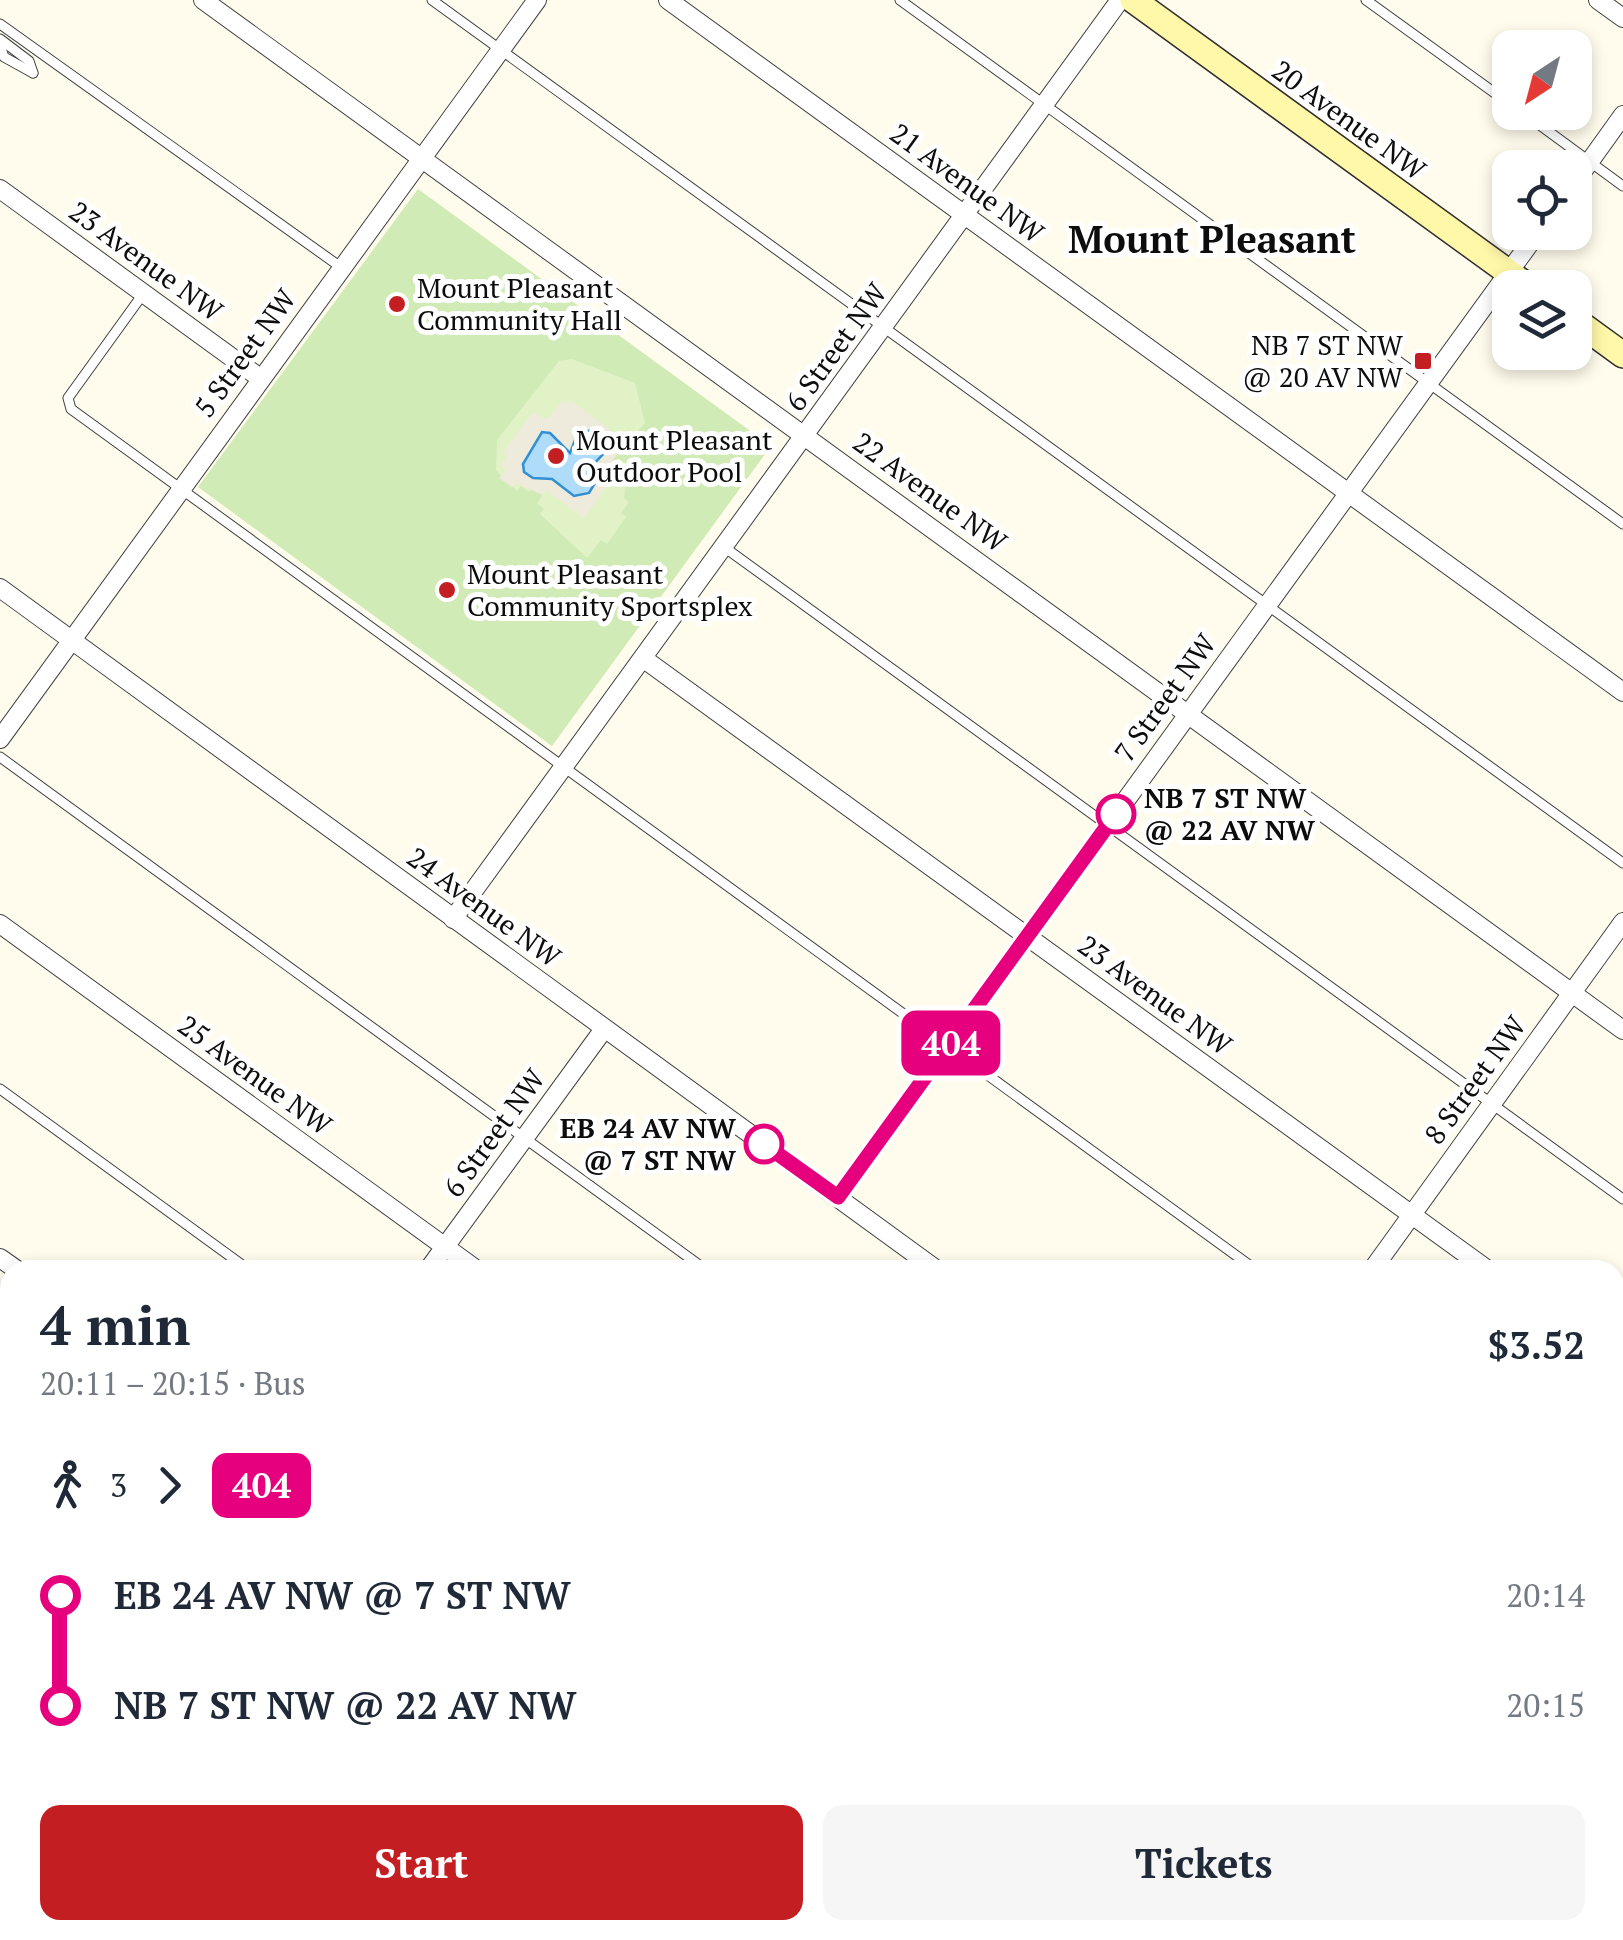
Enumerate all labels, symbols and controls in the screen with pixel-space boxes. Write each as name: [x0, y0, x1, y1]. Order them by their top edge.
north arrow: [1492, 30, 1592, 130]
map controls: [1492, 30, 1592, 370]
street label: 20 Avenue NW: [1265, 51, 1434, 188]
street label: 21 Avenue NW: [883, 114, 1052, 251]
button: locate: [1492, 150, 1592, 250]
street label: 23 Avenue NW: [62, 192, 231, 329]
district label: Mount Pleasant: [1068, 214, 1356, 264]
place label: Mount Pleasant Community Hall: [417, 269, 622, 338]
button: layers: [1492, 270, 1592, 370]
street label: 6 Street NW: [777, 275, 895, 418]
street label: 5 Street NW: [186, 281, 304, 424]
marker: Mount Pleasant Community Hall: [386, 293, 408, 315]
place label: NB 7 ST NW @ 20 AV NW: [1242, 326, 1404, 395]
marker: NB 7 ST NW @ 20 AV NW: [1412, 350, 1434, 372]
place label: Mount Pleasant Outdoor Pool: [576, 421, 773, 490]
street label: 22 Avenue NW: [846, 423, 1015, 560]
marker: Mount Pleasant Outdoor Pool: [545, 445, 567, 467]
place label: Mount Pleasant Community Sportsplex: [467, 555, 753, 624]
marker: Mount Pleasant Community Sportsplex: [436, 579, 458, 601]
street label: 7 Street NW: [1106, 626, 1224, 769]
place label: NB 7 ST NW @ 22 AV NW: [1144, 779, 1315, 848]
marker: NB 7 ST NW @ 22 AV NW: [1097, 795, 1135, 833]
street label: 24 Avenue NW: [400, 838, 569, 975]
street label: 23 Avenue NW: [1071, 926, 1240, 1063]
street label: 25 Avenue NW: [171, 1006, 340, 1143]
street label: 8 Street NW: [1416, 1008, 1534, 1151]
line badge: 404: [894, 1010, 1008, 1076]
text: 404: [921, 1020, 981, 1066]
street label: 6 Street NW: [435, 1061, 553, 1204]
place label: EB 24 AV NW @ 7 ST NW: [560, 1109, 736, 1178]
marker: EB 24 AV NW @ 7 ST NW: [745, 1125, 783, 1163]
text: 4 min: [40, 1288, 190, 1361]
text: $3.52: [1488, 1320, 1585, 1370]
text: 20:11 – 20:15 · Bus: [40, 1362, 306, 1404]
icon: walk: [40, 1458, 95, 1513]
icon: forward: [142, 1458, 197, 1513]
text: 404: [232, 1462, 291, 1508]
text: 3: [110, 1464, 127, 1506]
text: EB 24 AV NW @ 7 ST NW: [114, 1570, 571, 1620]
text: 20:14: [1506, 1574, 1585, 1616]
text: NB 7 ST NW @ 22 AV NW: [114, 1680, 577, 1730]
text: 20:15: [1506, 1684, 1585, 1726]
button: Start: [40, 1805, 803, 1920]
button: Tickets: [823, 1805, 1585, 1920]

